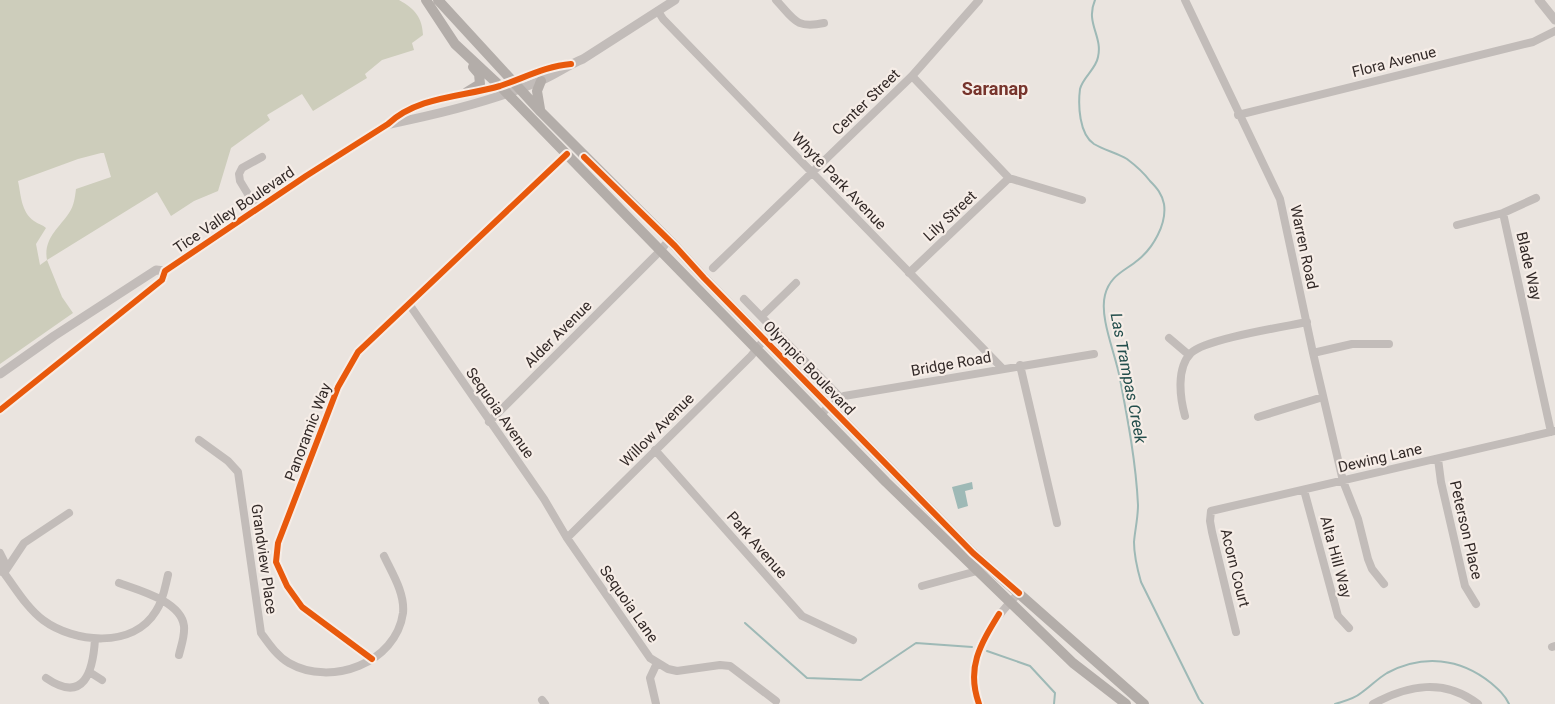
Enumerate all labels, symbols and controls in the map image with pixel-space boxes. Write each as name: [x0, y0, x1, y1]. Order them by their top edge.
street label: Flora Avenue: [1350, 43, 1438, 81]
street label: Center Street: [828, 65, 904, 139]
district label: Saranap: [962, 78, 1028, 99]
street label: Whyte Park Avenue: [788, 129, 890, 233]
street label: Tice Valley Boulevard: [170, 163, 298, 257]
street label: Lily Street: [920, 187, 980, 245]
street label: Warren Road: [1286, 203, 1322, 291]
street label: Blade Way: [1512, 230, 1546, 302]
street label: Alder Avenue: [521, 297, 595, 371]
water label: Las Trampas Creek: [1107, 311, 1151, 446]
street label: Olympic Boulevard: [759, 317, 859, 419]
street label: Bridge Road: [910, 348, 992, 380]
street label: Sequoia Avenue: [462, 364, 538, 462]
street label: Panoramic Way: [281, 380, 335, 484]
street label: Willow Avenue: [616, 389, 698, 471]
street label: Dewing Lane: [1336, 440, 1424, 476]
street label: Peterson Place: [1446, 479, 1486, 581]
street label: Grandview Place: [247, 503, 281, 615]
street label: Park Avenue: [723, 508, 791, 582]
street label: Alta Hill Way: [1316, 514, 1356, 600]
street label: Acorn Court: [1217, 527, 1253, 609]
street label: Sequoia Lane: [596, 562, 662, 646]

